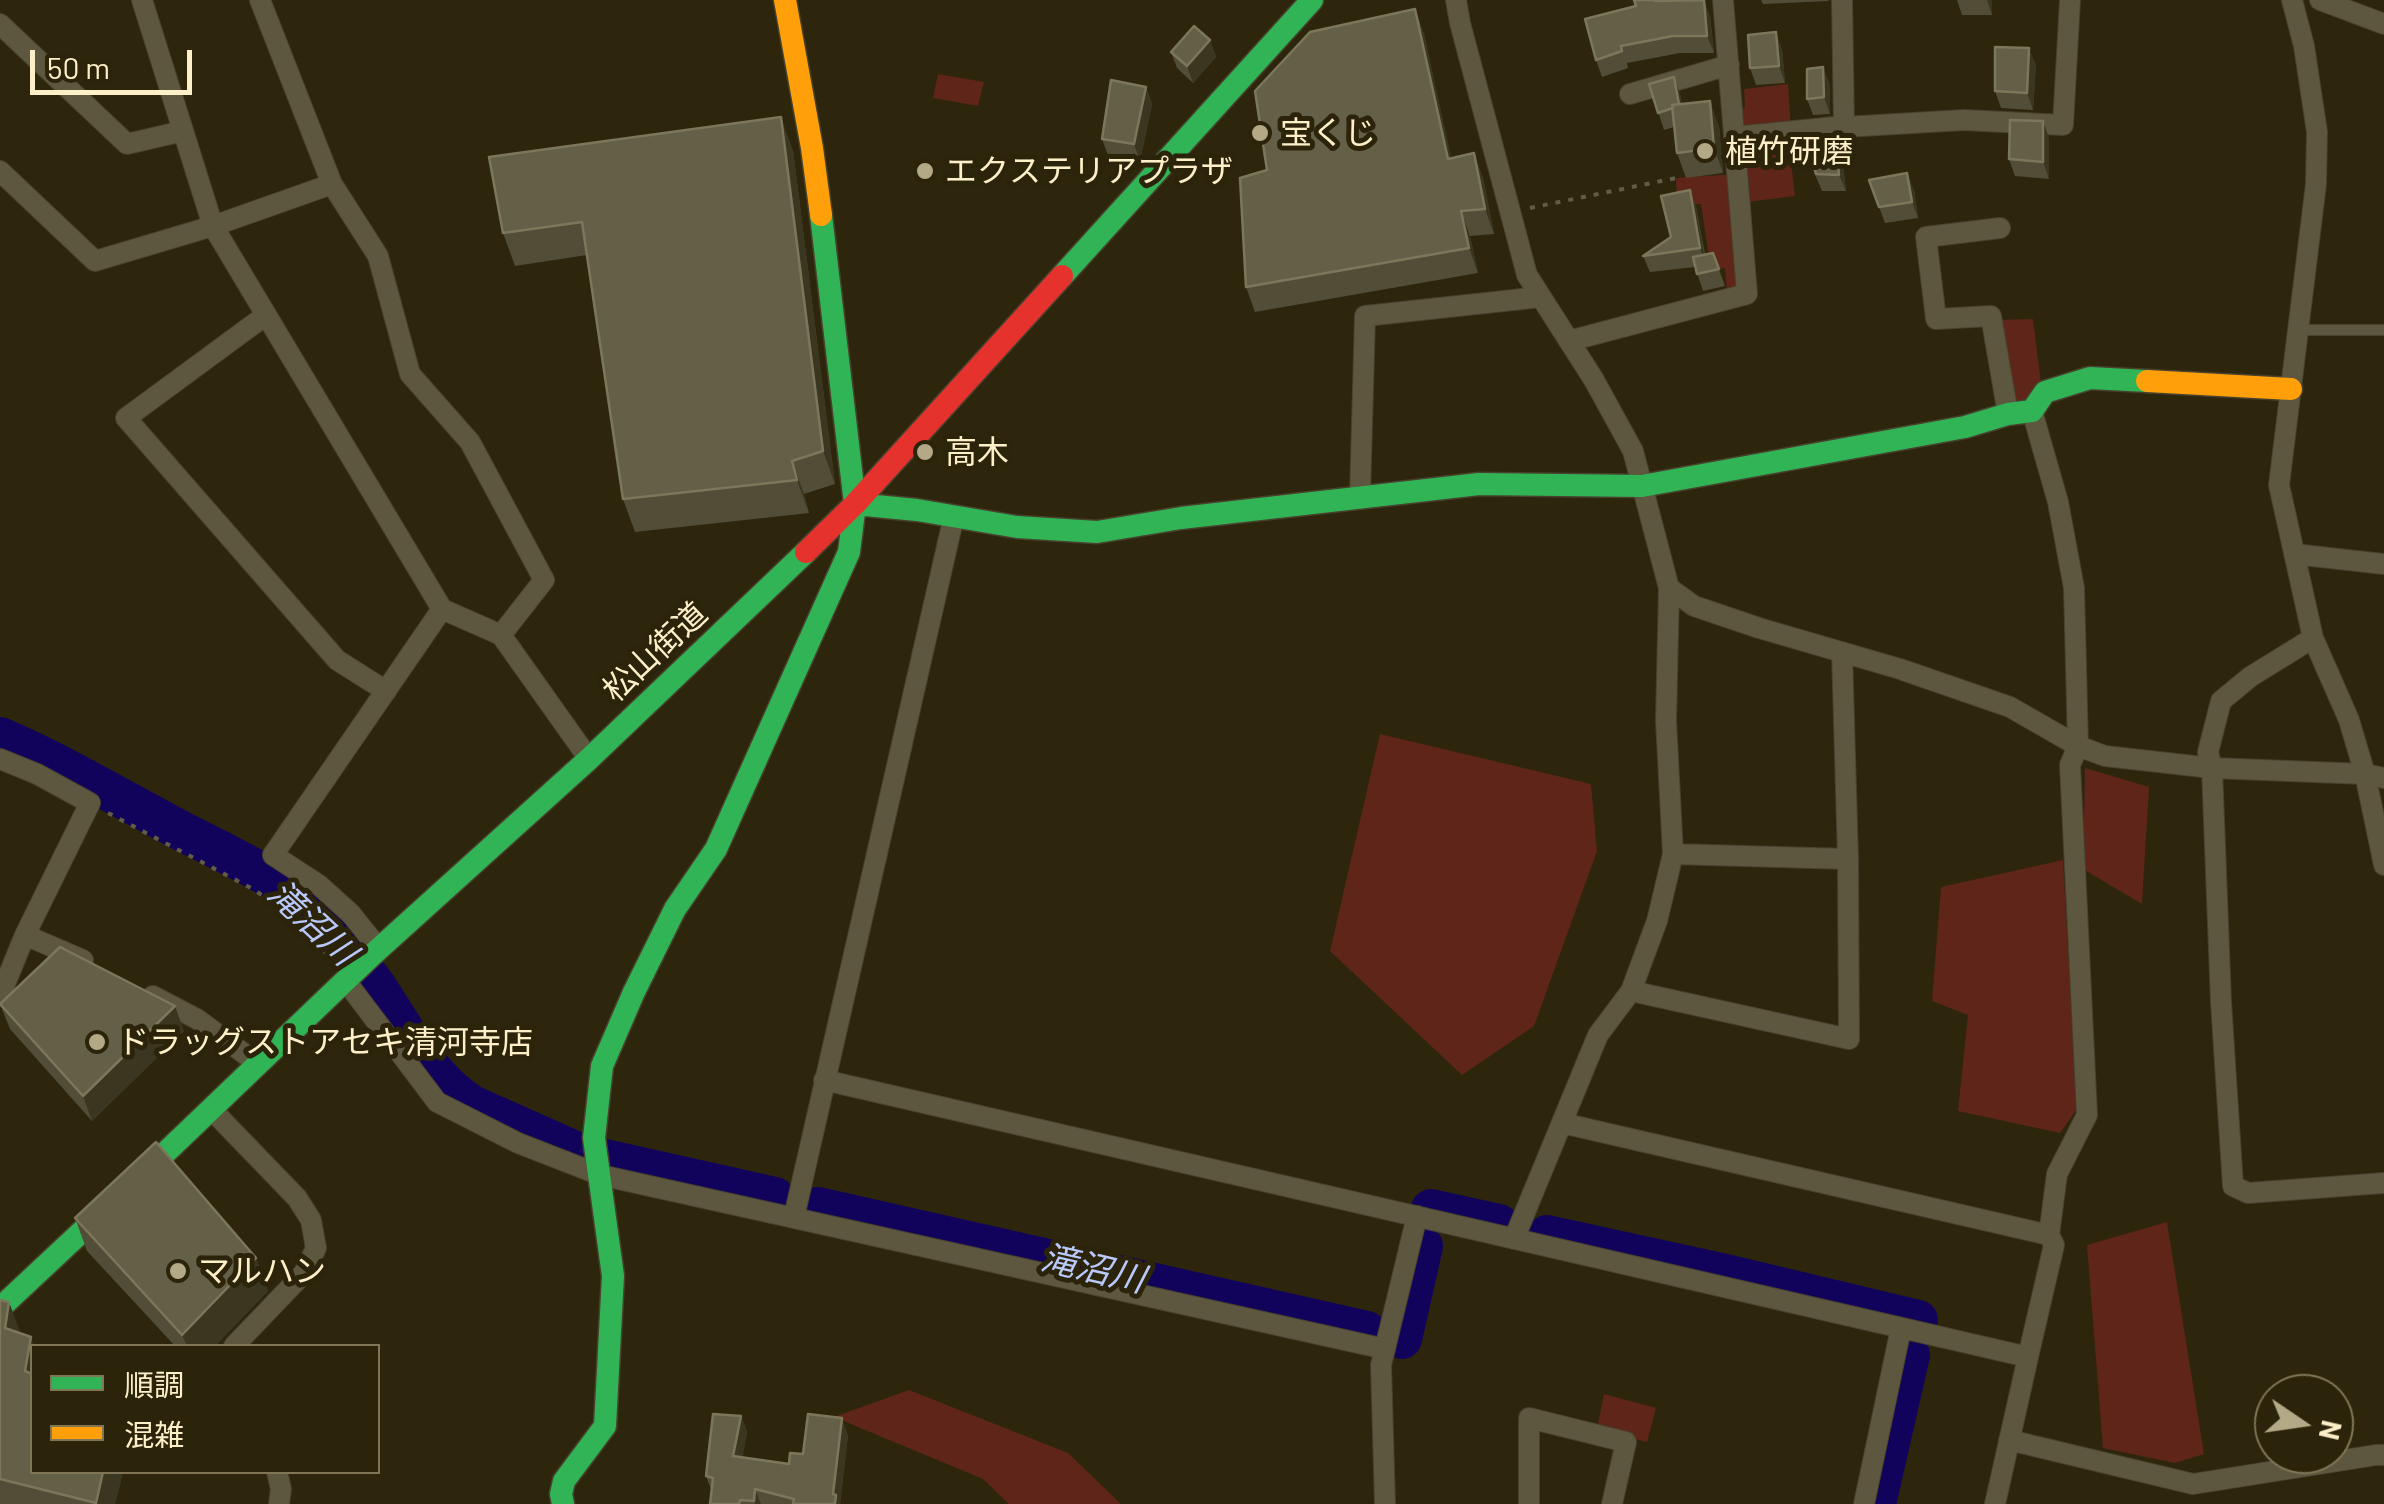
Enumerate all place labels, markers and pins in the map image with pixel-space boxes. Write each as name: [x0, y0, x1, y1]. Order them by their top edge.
place label: 宝くじ: [1280, 114, 1376, 152]
marker: 宝くじ: [1249, 122, 1271, 144]
place label: 植竹研磨: [1725, 132, 1853, 170]
marker: 植竹研磨: [1694, 140, 1716, 162]
place label: エクステリアプラザ: [945, 152, 1233, 190]
marker: エクステリアプラザ: [914, 160, 936, 182]
place label: 高木: [945, 433, 1009, 471]
marker: 高木: [914, 441, 936, 463]
place label: ドラッグストアセキ清河寺店: [117, 1023, 533, 1061]
marker: ドラッグストアセキ清河寺店: [86, 1031, 108, 1053]
place label: マルハン: [198, 1252, 326, 1290]
marker: マルハン: [167, 1260, 189, 1282]

